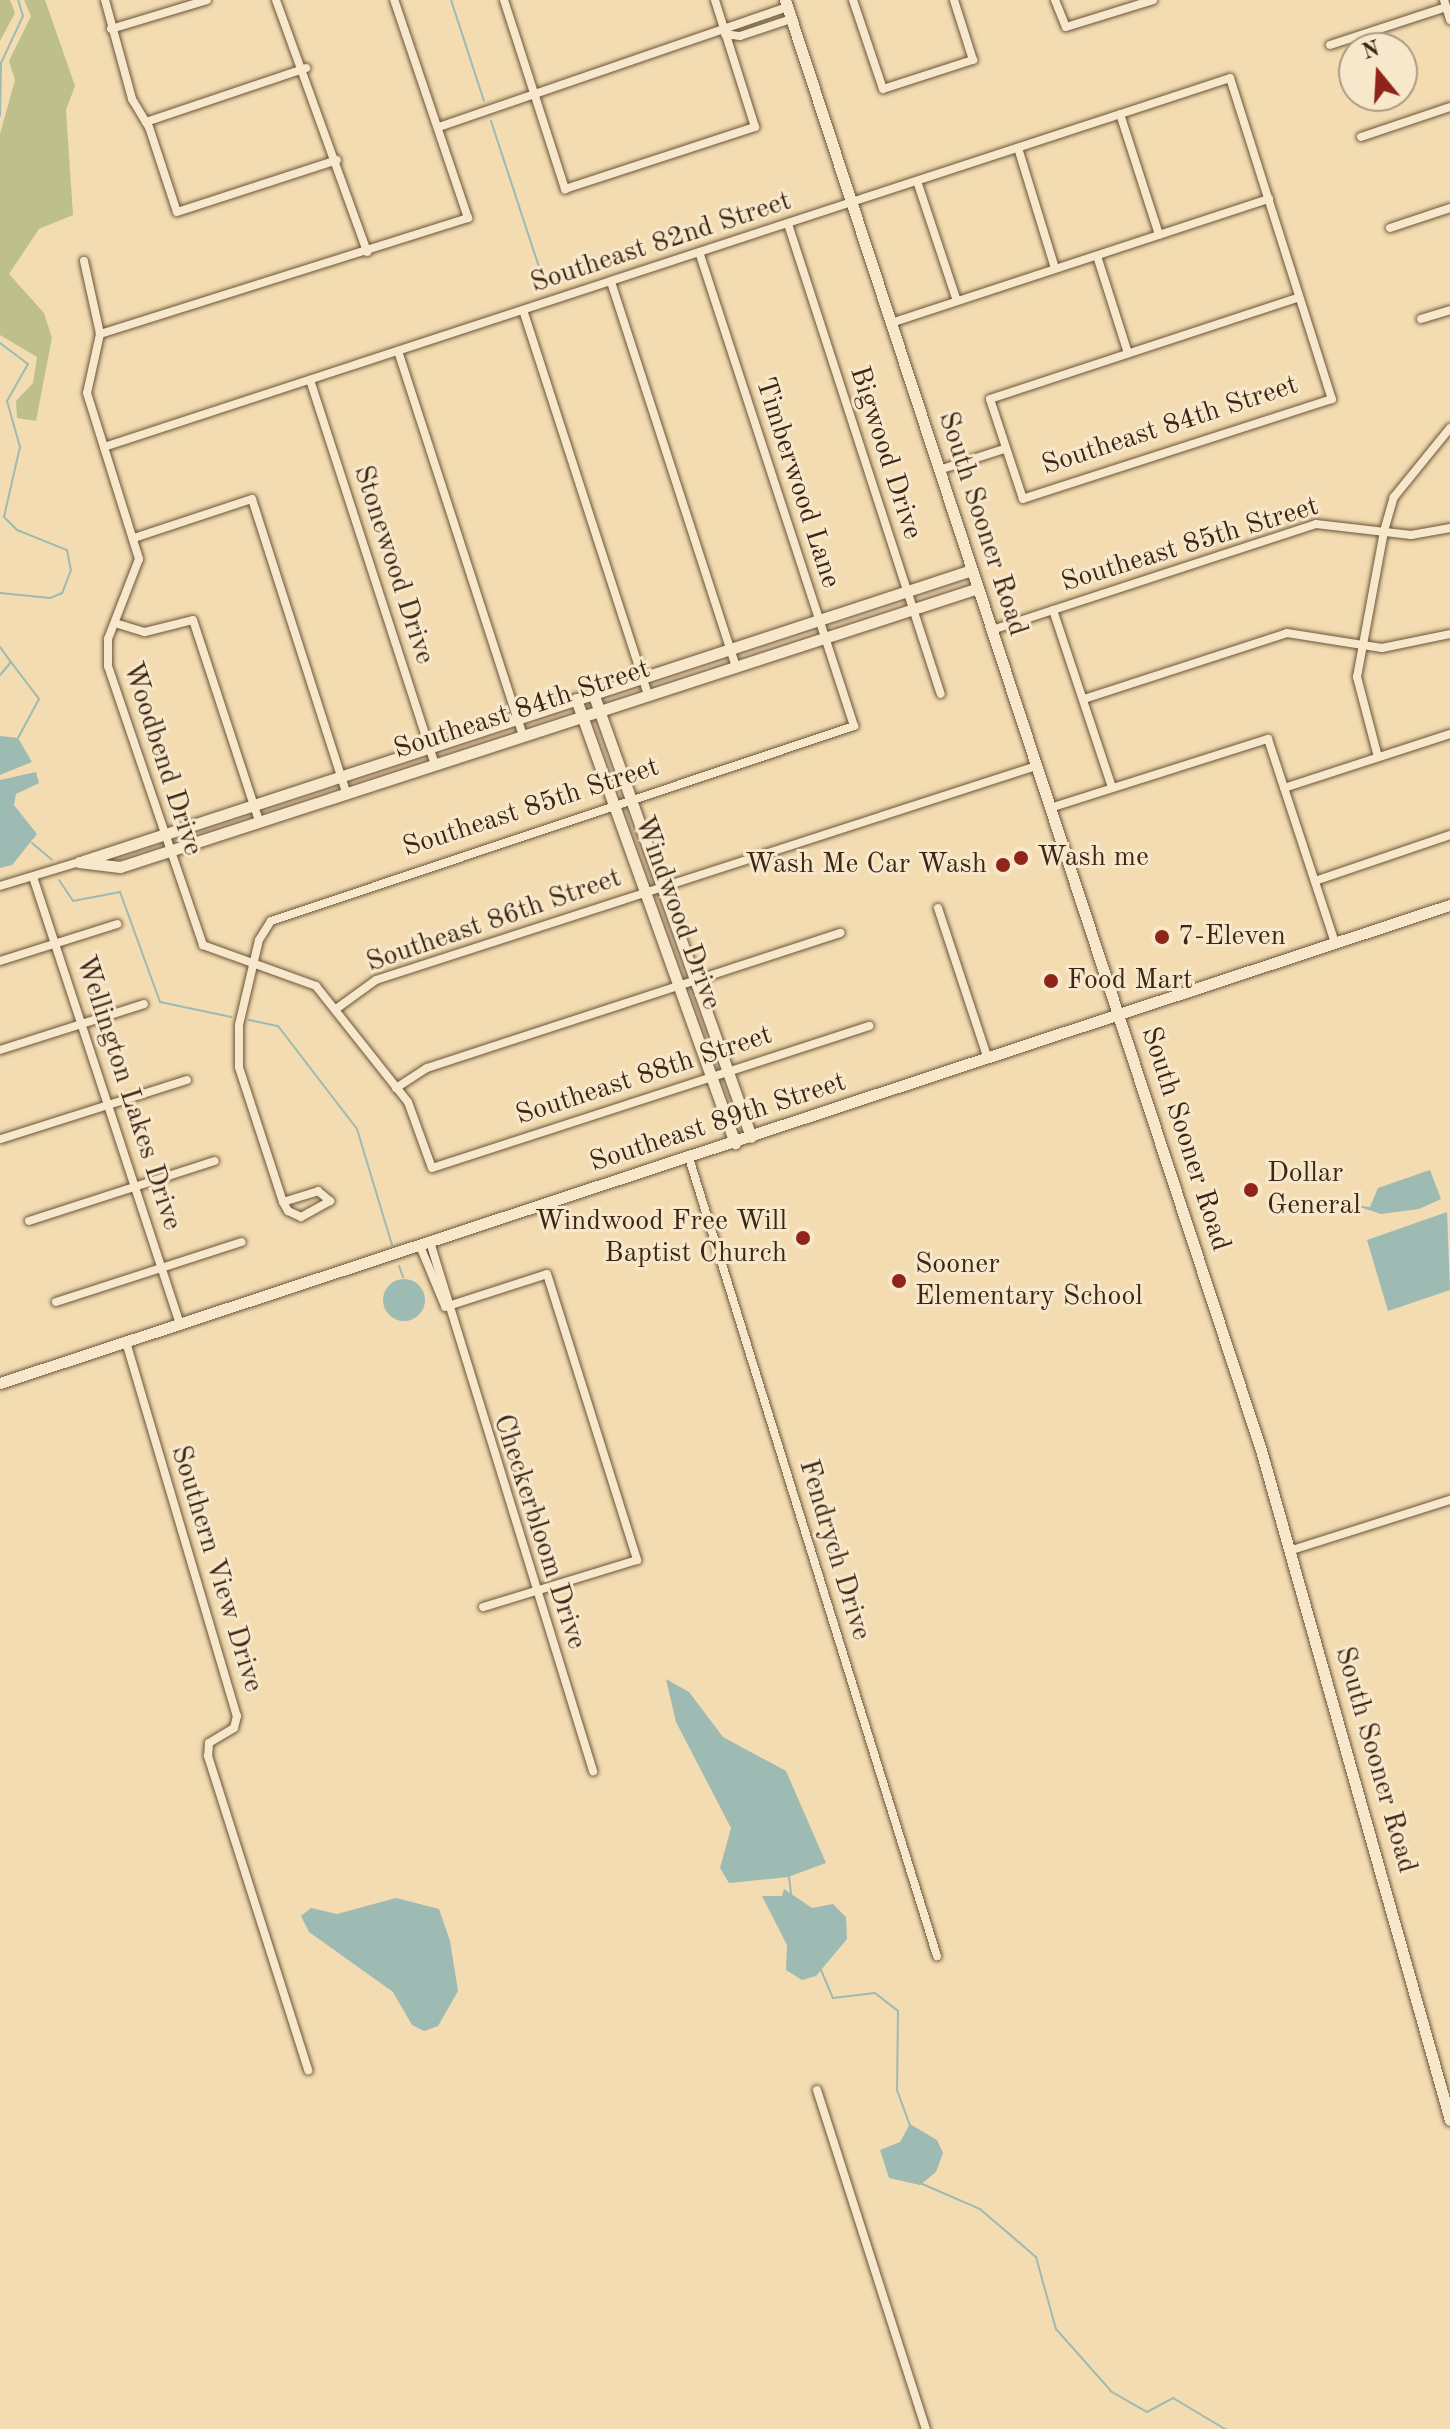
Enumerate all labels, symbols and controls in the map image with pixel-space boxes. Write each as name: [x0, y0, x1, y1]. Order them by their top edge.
north arrow: [1338, 32, 1418, 112]
text: N: [1360, 38, 1383, 64]
street label: Southeast 82nd Street: [526, 185, 796, 301]
street label: Bigwood Drive: [841, 362, 929, 544]
street label: Southeast 84th Street: [1038, 369, 1302, 483]
street label: Timberwood Lane: [747, 373, 847, 593]
street label: South Sooner Road: [930, 408, 1034, 640]
street label: Stonewood Drive: [345, 461, 441, 669]
street label: Southeast 85th Street: [1057, 490, 1323, 600]
street label: Southeast 84th Street: [390, 653, 654, 767]
street label: Woodbend Drive: [115, 658, 209, 860]
street label: Southeast 85th Street: [399, 751, 663, 865]
street label: Windwood Drive: [626, 811, 728, 1015]
place label: Wash me: [1037, 841, 1149, 875]
place label: Wash Me Car Wash: [745, 848, 987, 882]
marker: Wash me: [1012, 849, 1030, 867]
marker: Wash Me Car Wash: [994, 856, 1012, 874]
street label: Southeast 86th Street: [362, 862, 626, 980]
place label: 7-Eleven: [1178, 920, 1286, 954]
marker: 7-Eleven: [1153, 928, 1171, 946]
street label: Wellington Lakes Drive: [68, 951, 188, 1235]
place label: Food Mart: [1067, 964, 1193, 998]
marker: Food Mart: [1042, 972, 1060, 990]
street label: Southeast 88th Street: [512, 1019, 776, 1133]
street label: South Sooner Road: [1133, 1023, 1237, 1255]
street label: Southeast 89th Street: [586, 1066, 850, 1180]
place label: Dollar General: [1267, 1157, 1361, 1223]
marker: Dollar General: [1242, 1181, 1260, 1199]
place label: Windwood Free Will Baptist Church: [535, 1205, 787, 1271]
marker: Windwood Free Will Baptist Church: [794, 1229, 812, 1247]
place label: Sooner Elementary School: [915, 1248, 1143, 1314]
marker: Sooner Elementary School: [890, 1272, 908, 1290]
street label: Checkerbloom Drive: [485, 1410, 593, 1654]
street label: Southern View Drive: [162, 1442, 270, 1696]
street label: Fendrych Drive: [791, 1456, 877, 1644]
street label: South Sooner Road: [1327, 1643, 1423, 1877]

